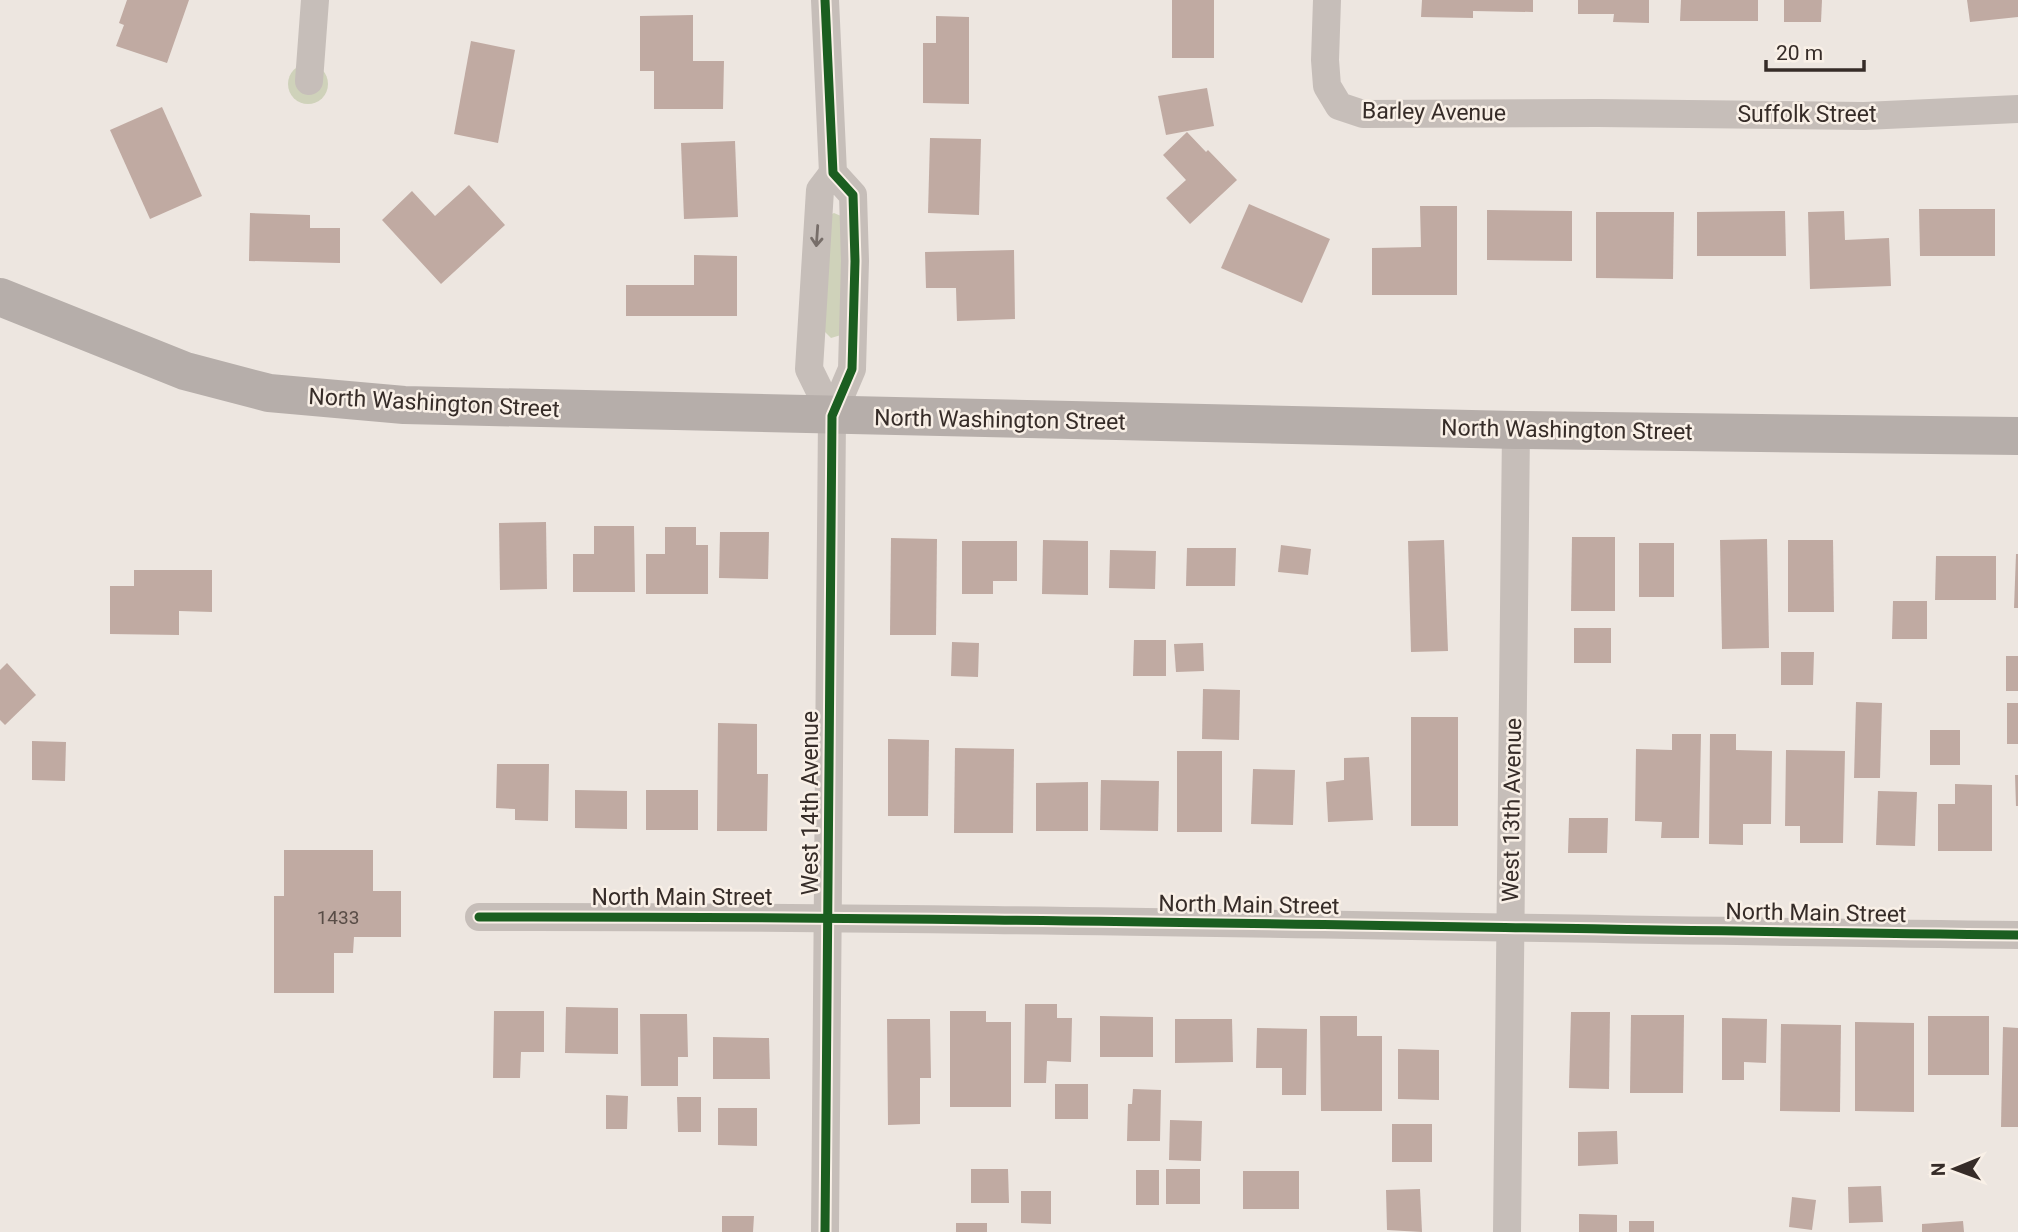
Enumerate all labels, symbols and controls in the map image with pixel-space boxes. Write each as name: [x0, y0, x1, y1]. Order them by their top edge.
scale bar: [1766, 28, 1864, 72]
text: 20 m: [1776, 41, 1823, 65]
street label: Barley Avenue: [1362, 97, 1506, 127]
street label: Suffolk Street: [1737, 101, 1877, 128]
one-way arrow: [810, 225, 823, 247]
street label: North Washington Street: [308, 383, 560, 423]
street label: North Washington Street: [874, 404, 1126, 436]
street label: North Washington Street: [1441, 414, 1693, 446]
street label: West 14th Avenue: [797, 711, 824, 895]
street label: West 13th Avenue: [1497, 718, 1527, 902]
street label: North Main Street: [591, 884, 773, 911]
street label: North Main Street: [1158, 890, 1340, 920]
street label: North Main Street: [1725, 898, 1907, 928]
house number: 1433: [317, 906, 359, 929]
north arrow: [1920, 1134, 1990, 1204]
text: N: [1927, 1162, 1950, 1176]

